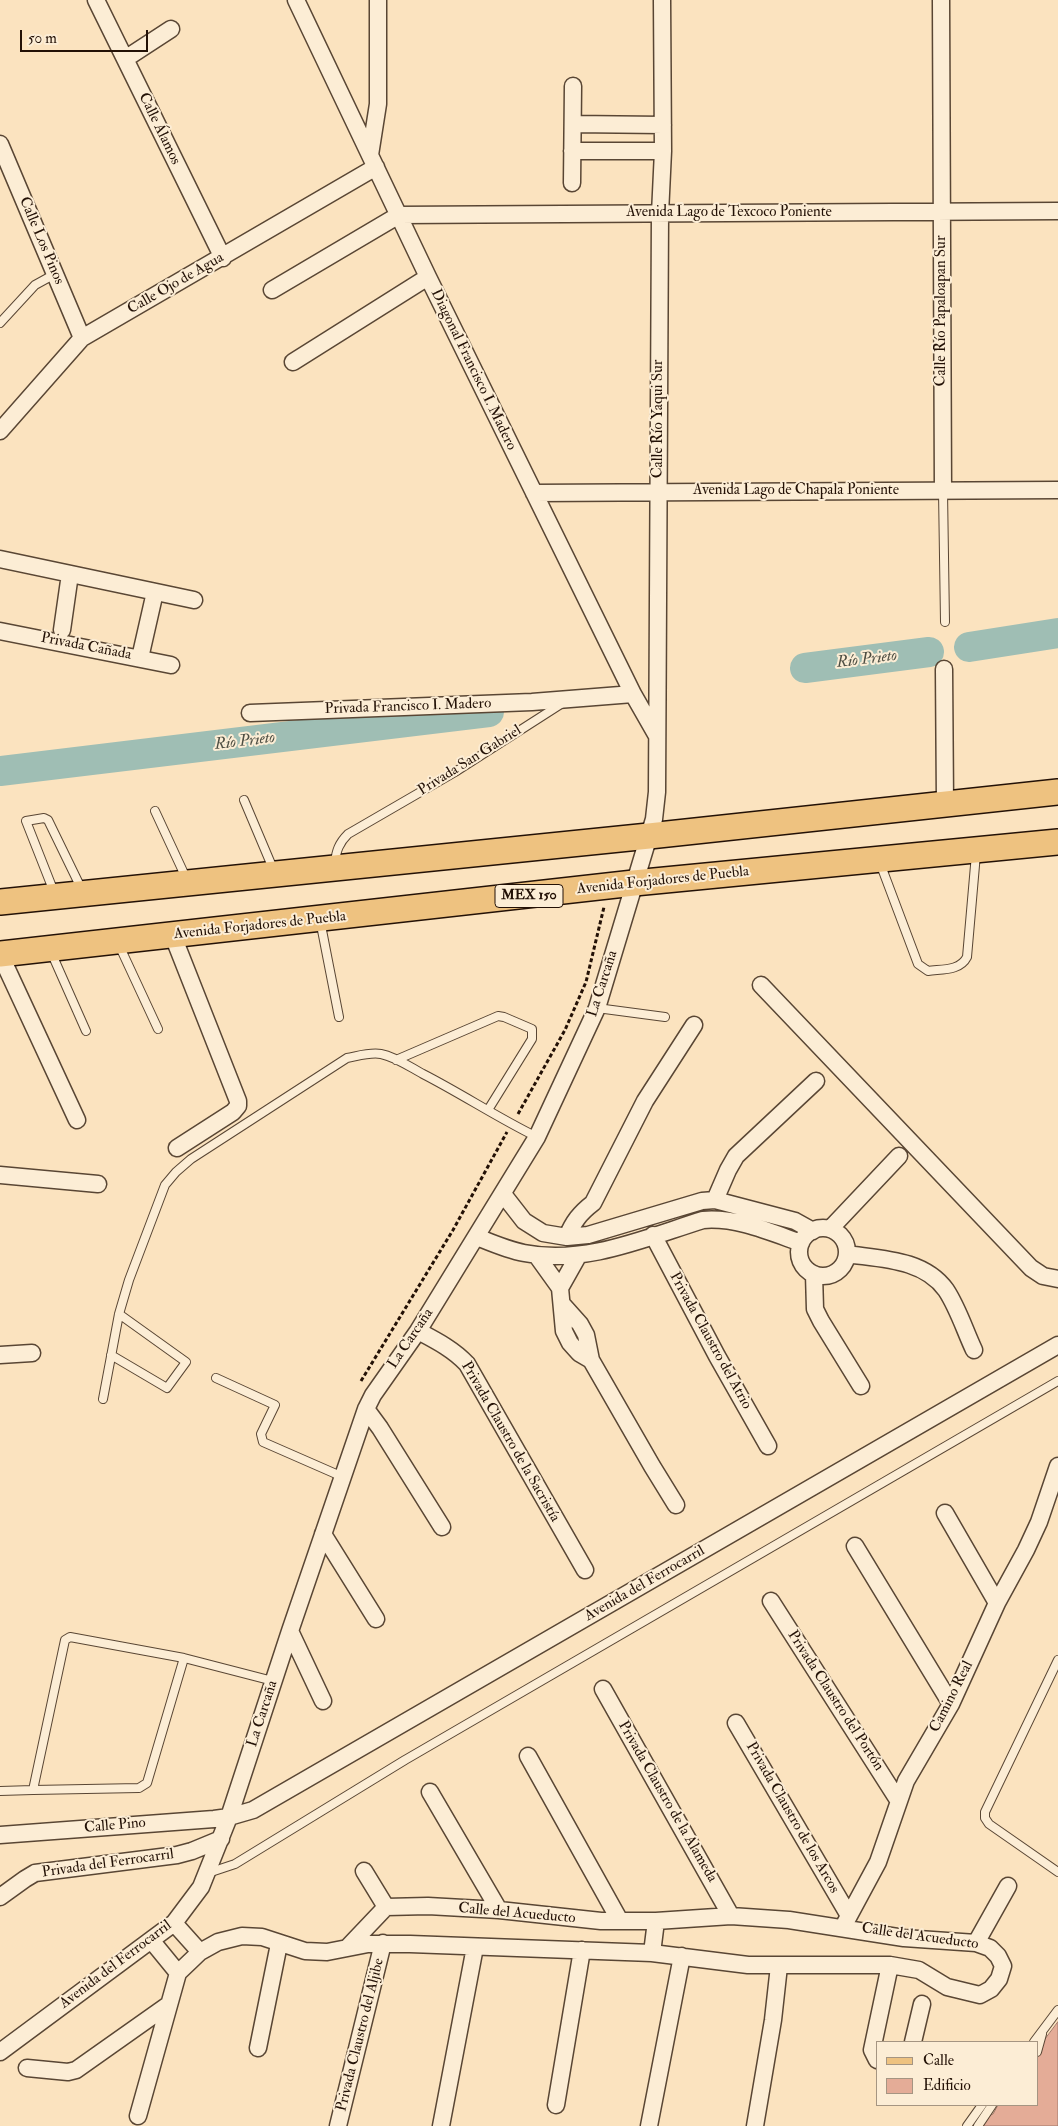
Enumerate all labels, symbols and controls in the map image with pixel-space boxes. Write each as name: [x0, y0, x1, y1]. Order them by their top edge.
scale bar: [22, 20, 150, 52]
text: 50 m: [28, 29, 57, 48]
street label: Calle Álamos: [134, 90, 184, 168]
street label: Calle Los Pinos: [14, 195, 68, 287]
street label: Avenida Lago de Texcoco Poniente: [626, 204, 832, 222]
street label: Calle Río Papaloapan Sur: [933, 236, 951, 386]
street label: Calle Ojo de Agua: [125, 249, 227, 319]
street label: Diagonal Francisco I. Madero: [426, 286, 520, 454]
street label: Calle Río Yaqui Sur: [650, 360, 668, 478]
street label: Avenida Lago de Chapala Poniente: [693, 482, 899, 500]
street label: Privada Cañada: [39, 629, 133, 665]
water label: Río Prieto: [836, 647, 898, 673]
street label: Privada Francisco I. Madero: [324, 695, 492, 719]
street label: Privada San Gabriel: [415, 722, 525, 800]
water label: Río Prieto: [214, 729, 276, 755]
street label: Avenida Forjadores de Puebla: [576, 863, 750, 899]
road number: MEX 150: [495, 884, 563, 908]
street label: Avenida Forjadores de Puebla: [173, 908, 347, 944]
street label: La Carcaña: [584, 948, 622, 1020]
street label: Privada Claustro del Atrio: [665, 1269, 755, 1413]
street label: La Carcaña: [384, 1305, 438, 1373]
street label: Privada Claustro de la Sacristía: [457, 1359, 563, 1525]
street label: Avenida del Ferrocarril: [582, 1542, 708, 1626]
street label: Privada Claustro del Portón: [783, 1627, 887, 1775]
street label: Camino Real: [926, 1658, 978, 1736]
street label: La Carcaña: [244, 1678, 282, 1750]
street label: Privada Claustro de la Alameda: [613, 1718, 721, 1886]
street label: Privada Claustro de los Arcos: [741, 1739, 843, 1897]
street label: Calle Pino: [83, 1814, 147, 1838]
street label: Privada del Ferrocarril: [41, 1846, 175, 1882]
street label: Calle del Acueducto: [458, 1900, 576, 1928]
street label: Avenida del Ferrocarril: [56, 1917, 176, 2013]
street label: Calle del Acueducto: [860, 1920, 980, 1954]
street label: Privada Claustro del Aljibe: [333, 1957, 389, 2113]
legend: [876, 2041, 1038, 2106]
text: Calle: [923, 2051, 954, 2070]
text: Edificio: [923, 2076, 971, 2095]

